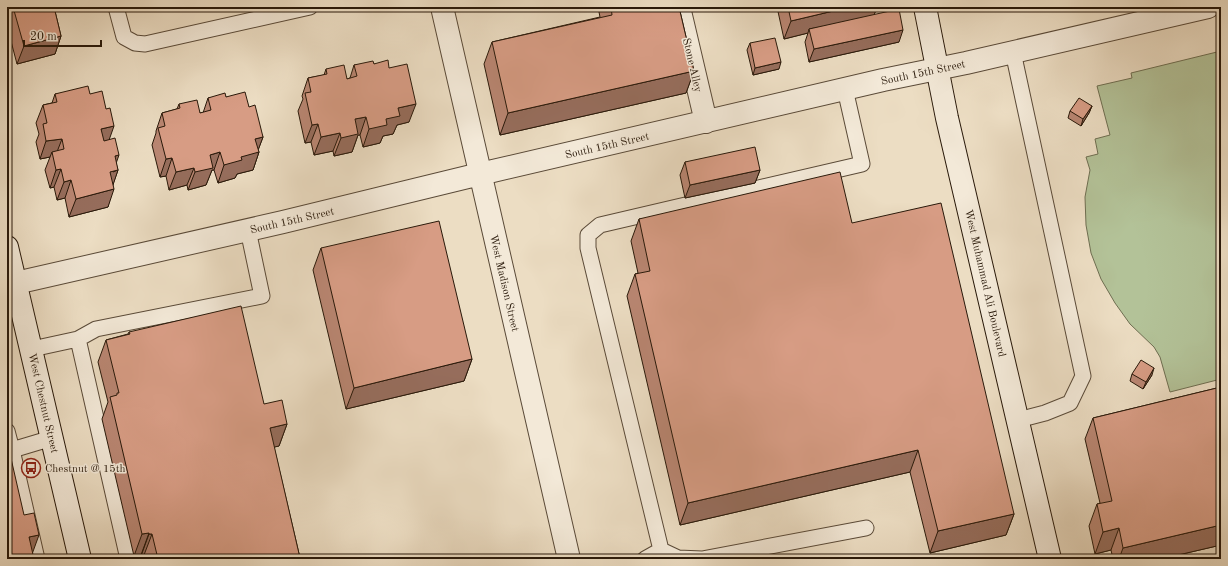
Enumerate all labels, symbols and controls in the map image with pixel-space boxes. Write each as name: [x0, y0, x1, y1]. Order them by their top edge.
scale bar: [24, 22, 101, 48]
text: 20 m: [30, 31, 57, 43]
street label: Stone Alley: [680, 37, 703, 94]
street label: South 15th Street: [880, 59, 967, 88]
street label: South 15th Street: [564, 131, 651, 161]
street label: South 15th Street: [249, 206, 336, 236]
street label: West Muhammad Ali Boulevard: [962, 208, 1007, 358]
street label: West Madison Street: [487, 234, 520, 333]
street label: West Chestnut Street: [26, 352, 59, 455]
bus stop icon: Chestnut @ 15th: [20, 457, 42, 479]
place label: Chestnut @ 15th: [45, 464, 125, 475]

